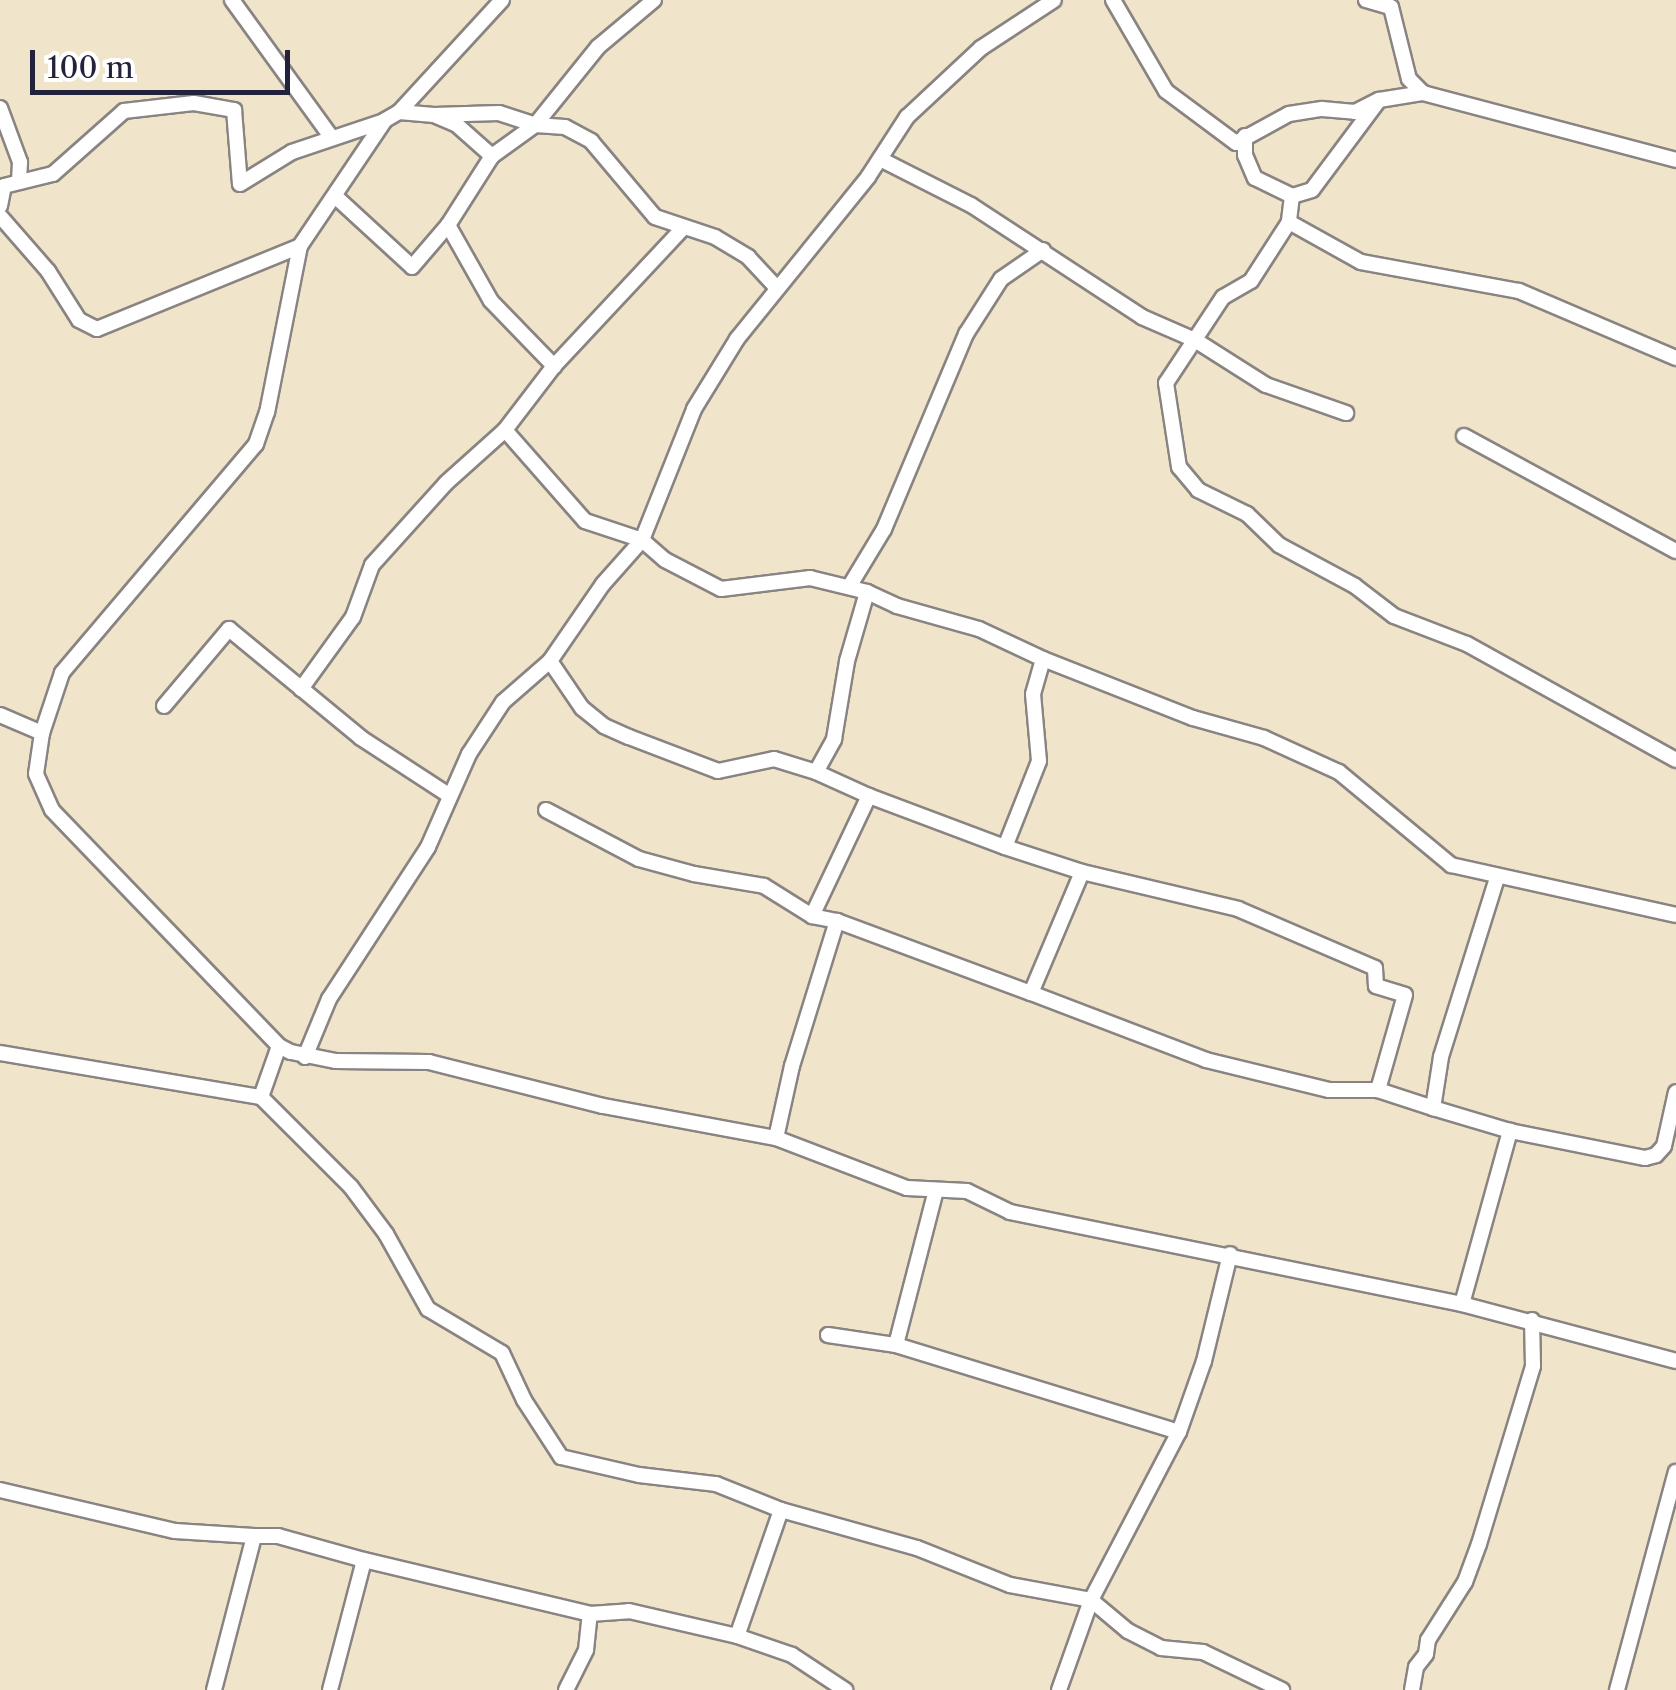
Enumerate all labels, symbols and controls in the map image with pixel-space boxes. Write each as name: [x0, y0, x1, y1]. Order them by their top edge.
scale bar: [35, 30, 295, 92]
text: 100 m: [47, 49, 134, 86]

